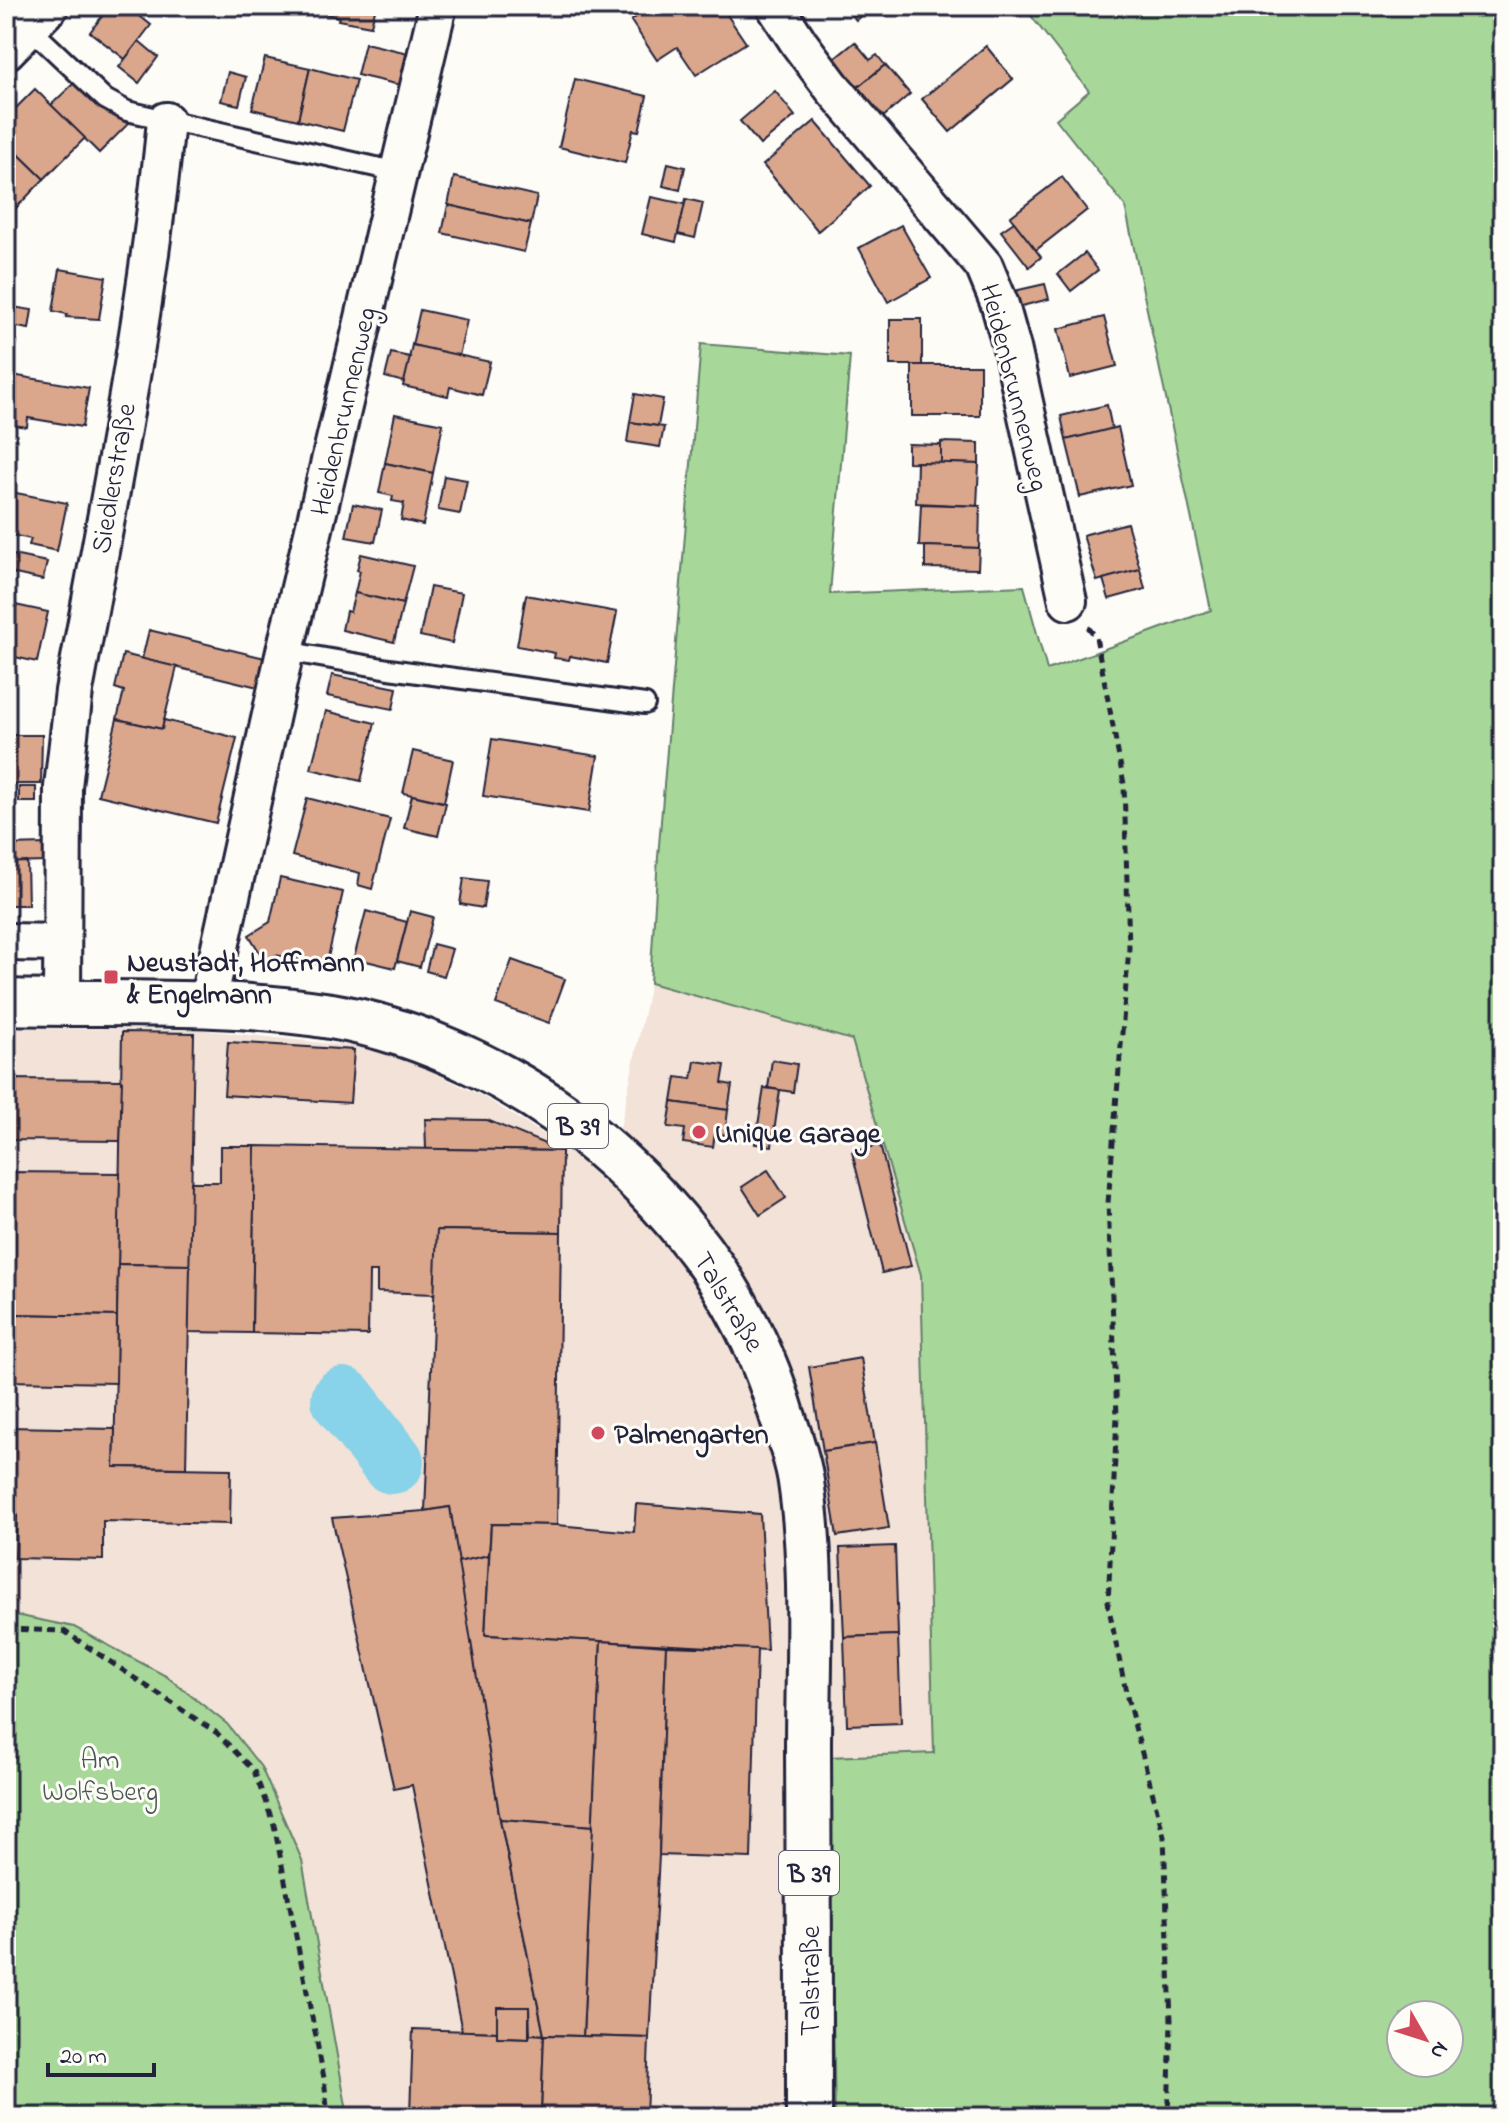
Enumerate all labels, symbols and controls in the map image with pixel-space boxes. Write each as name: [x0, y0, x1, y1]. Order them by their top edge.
street label: Heidenbrunnenweg: [967, 280, 1058, 496]
street label: Heidenbrunnenweg: [301, 303, 389, 520]
street label: Siedlerstraße: [82, 400, 149, 557]
place label: Neustadt, Hoffmann & Engelmann: [126, 944, 365, 1018]
marker: Neustadt, Hoffmann & Engelmann: [102, 968, 120, 986]
road number: B 39: [548, 1104, 608, 1148]
place label: Unique Garage: [715, 1115, 882, 1157]
marker: Unique Garage: [690, 1123, 708, 1141]
street label: Talstraße: [681, 1245, 773, 1361]
place label: Palmengarten: [614, 1416, 769, 1458]
marker: Palmengarten: [589, 1424, 607, 1442]
park label: Am Wolfsberg: [42, 1741, 158, 1814]
road number: B 39: [779, 1851, 839, 1895]
street label: Talstraße: [792, 1925, 833, 2036]
north arrow: [1385, 1999, 1465, 2079]
scale bar: [48, 2027, 154, 2077]
text: N: [1421, 2034, 1455, 2066]
text: 20 m: [60, 2040, 107, 2075]

